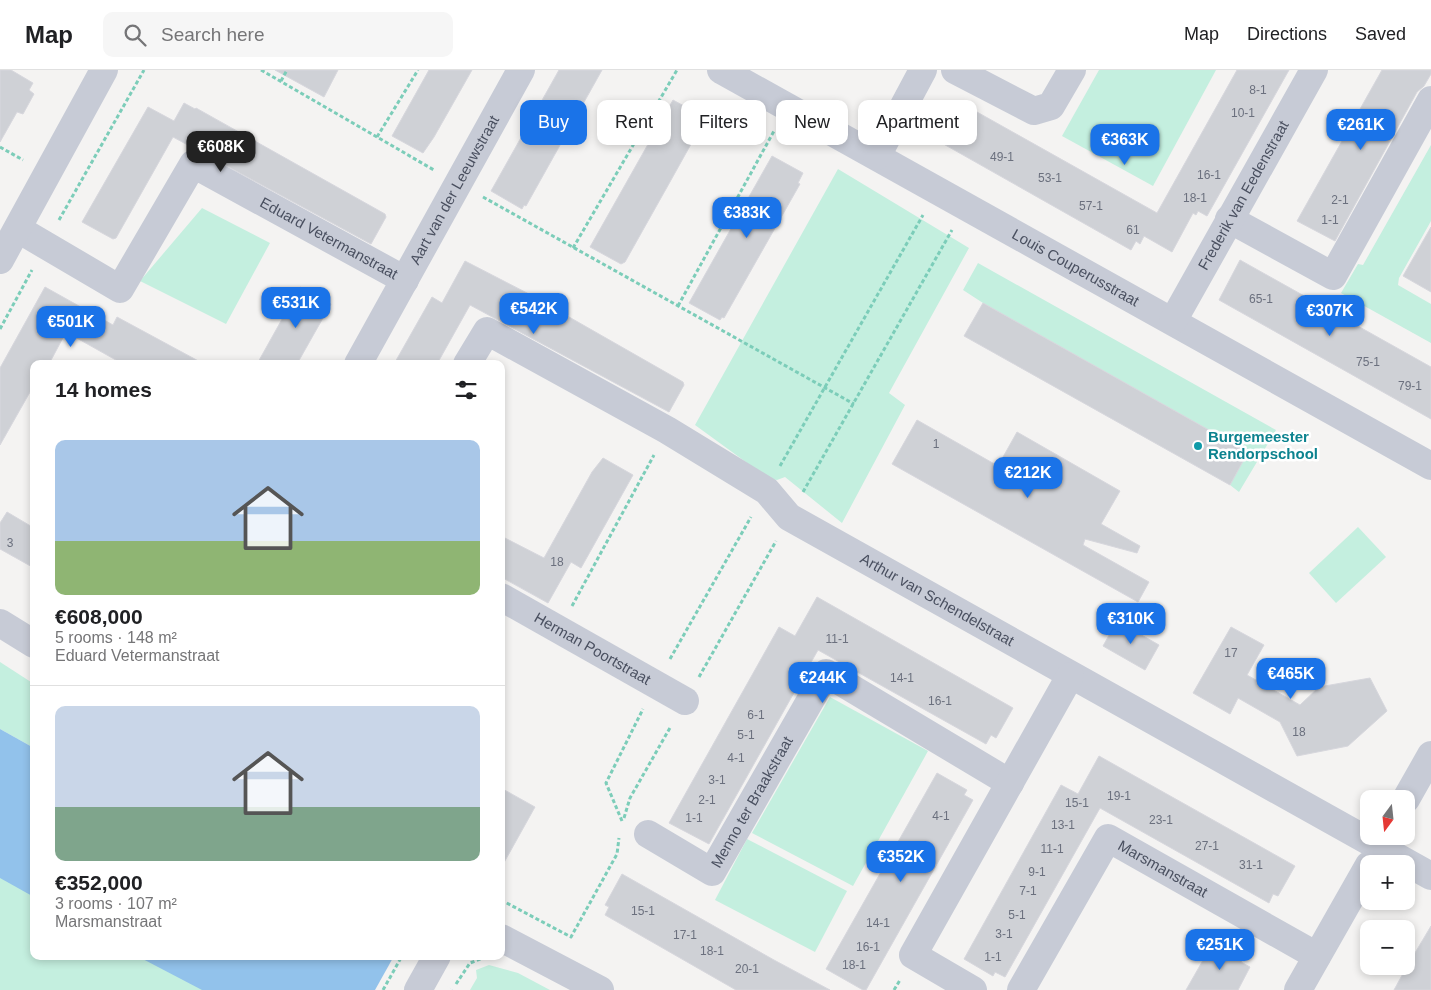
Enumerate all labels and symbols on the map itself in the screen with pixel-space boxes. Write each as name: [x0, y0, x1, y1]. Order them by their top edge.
house number: 8-1: [1249, 83, 1267, 97]
house number: 10-1: [1231, 106, 1255, 120]
pin: €261K: [1326, 108, 1396, 151]
street label: Aart van der Leeuwstraat: [406, 112, 503, 267]
street label: Frederik van Eedenstraat: [1194, 117, 1292, 273]
pin: €363K: [1090, 124, 1160, 166]
pin: €608K: [186, 131, 256, 173]
house number: 49-1: [990, 150, 1014, 164]
house number: 16-1: [1197, 168, 1221, 182]
house number: 53-1: [1038, 171, 1062, 185]
house number: 18-1: [1183, 191, 1207, 205]
street label: Eduard Vetermanstraat: [257, 193, 402, 283]
house number: 2-1: [1331, 193, 1349, 207]
pin: €383K: [712, 196, 782, 239]
house number: 57-1: [1079, 199, 1103, 213]
house number: 1-1: [1321, 213, 1339, 227]
house number: 61: [1126, 223, 1140, 237]
street label: Louis Couperusstraat: [1009, 225, 1143, 310]
pin: €531K: [261, 286, 331, 329]
pin: €542K: [499, 292, 569, 335]
house number: 65-1: [1249, 292, 1273, 306]
pin: €307K: [1295, 294, 1365, 337]
pin: €501K: [36, 306, 106, 348]
house number: 75-1: [1356, 355, 1380, 369]
house number: 79-1: [1398, 379, 1422, 393]
place label: Burgemeester Rendorpschool: [1208, 428, 1318, 462]
house number: 1: [933, 437, 940, 451]
marker: Burgemeester Rendorpschool: [1192, 440, 1204, 452]
pin: €212K: [993, 456, 1063, 499]
house number: 3: [7, 536, 14, 550]
street label: Arthur van Schendelstraat: [858, 550, 1018, 650]
house number: 18: [550, 555, 564, 569]
pin: €310K: [1096, 602, 1166, 645]
street label: Herman Poortstraat: [531, 609, 655, 688]
house number: 11-1: [825, 632, 849, 646]
house number: 17: [1224, 646, 1238, 660]
pin: €465K: [1256, 658, 1326, 700]
pin: €244K: [788, 662, 858, 704]
house number: 14-1: [890, 671, 914, 685]
house number: 16-1: [928, 694, 952, 708]
house number: 6-1: [747, 708, 765, 722]
house number: 18: [1292, 725, 1306, 739]
house number: 5-1: [737, 728, 755, 742]
street label: Menno ter Braakstraat: [707, 732, 796, 870]
house number: 4-1: [727, 751, 745, 765]
house number: 3-1: [708, 773, 726, 787]
house number: 19-1: [1107, 789, 1131, 803]
north arrow: [1360, 790, 1415, 845]
house number: 2-1: [698, 793, 716, 807]
house number: 15-1: [1065, 796, 1089, 810]
house number: 4-1: [932, 809, 950, 823]
house number: 1-1: [685, 811, 703, 825]
house number: 23-1: [1149, 813, 1173, 827]
house number: 13-1: [1051, 818, 1075, 832]
street label: Marsmanstraat: [1115, 836, 1211, 901]
house number: 27-1: [1195, 839, 1219, 853]
pin: €352K: [866, 840, 936, 883]
house number: 11-1: [1040, 842, 1064, 856]
house number: 31-1: [1239, 858, 1263, 872]
house number: 9-1: [1028, 865, 1046, 879]
house number: 7-1: [1019, 884, 1037, 898]
house number: 15-1: [631, 904, 655, 918]
house number: 5-1: [1008, 908, 1026, 922]
house number: 14-1: [866, 916, 890, 930]
house number: 3-1: [995, 927, 1013, 941]
house number: 17-1: [673, 928, 697, 942]
pin: €251K: [1185, 928, 1255, 971]
house number: 16-1: [856, 940, 880, 954]
house number: 18-1: [700, 944, 724, 958]
house number: 1-1: [984, 950, 1002, 964]
house number: 18-1: [842, 958, 866, 972]
house number: 20-1: [735, 962, 759, 976]

